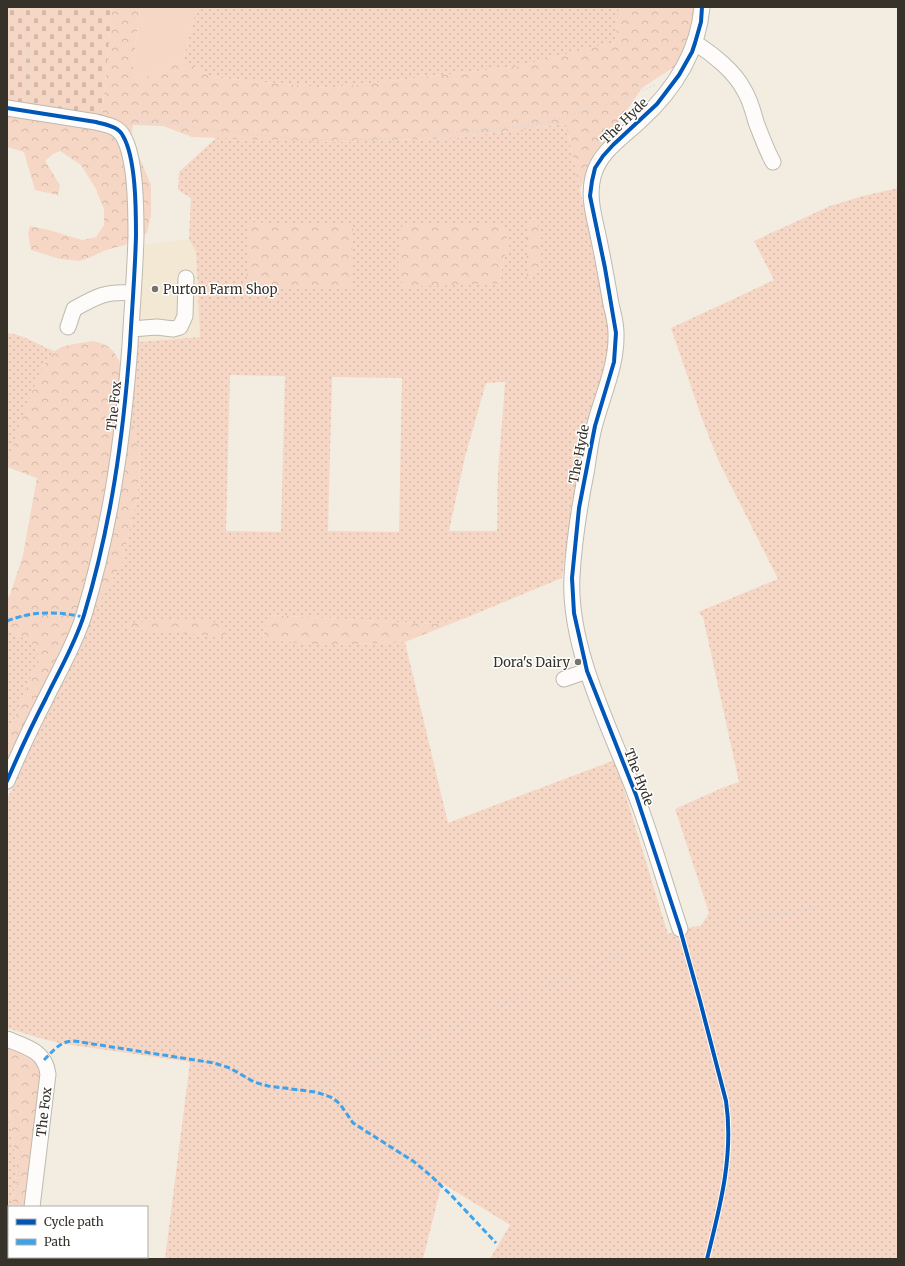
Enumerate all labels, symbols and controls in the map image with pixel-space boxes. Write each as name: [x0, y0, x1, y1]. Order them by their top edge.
street label: The Hyde: [597, 94, 652, 148]
place label: Purton Farm Shop: [163, 281, 277, 298]
marker: Purton Farm Shop: [150, 284, 160, 294]
street label: The Fox: [103, 380, 125, 432]
street label: The Hyde: [565, 423, 593, 485]
place label: Dora's Dairy: [493, 654, 570, 671]
marker: Dora's Dairy: [573, 657, 583, 667]
street label: The Hyde: [620, 746, 658, 808]
street label: The Fox: [33, 1086, 56, 1138]
legend: [8, 1206, 148, 1258]
text: Cycle path: [44, 1214, 104, 1229]
text: Path: [44, 1234, 70, 1249]

